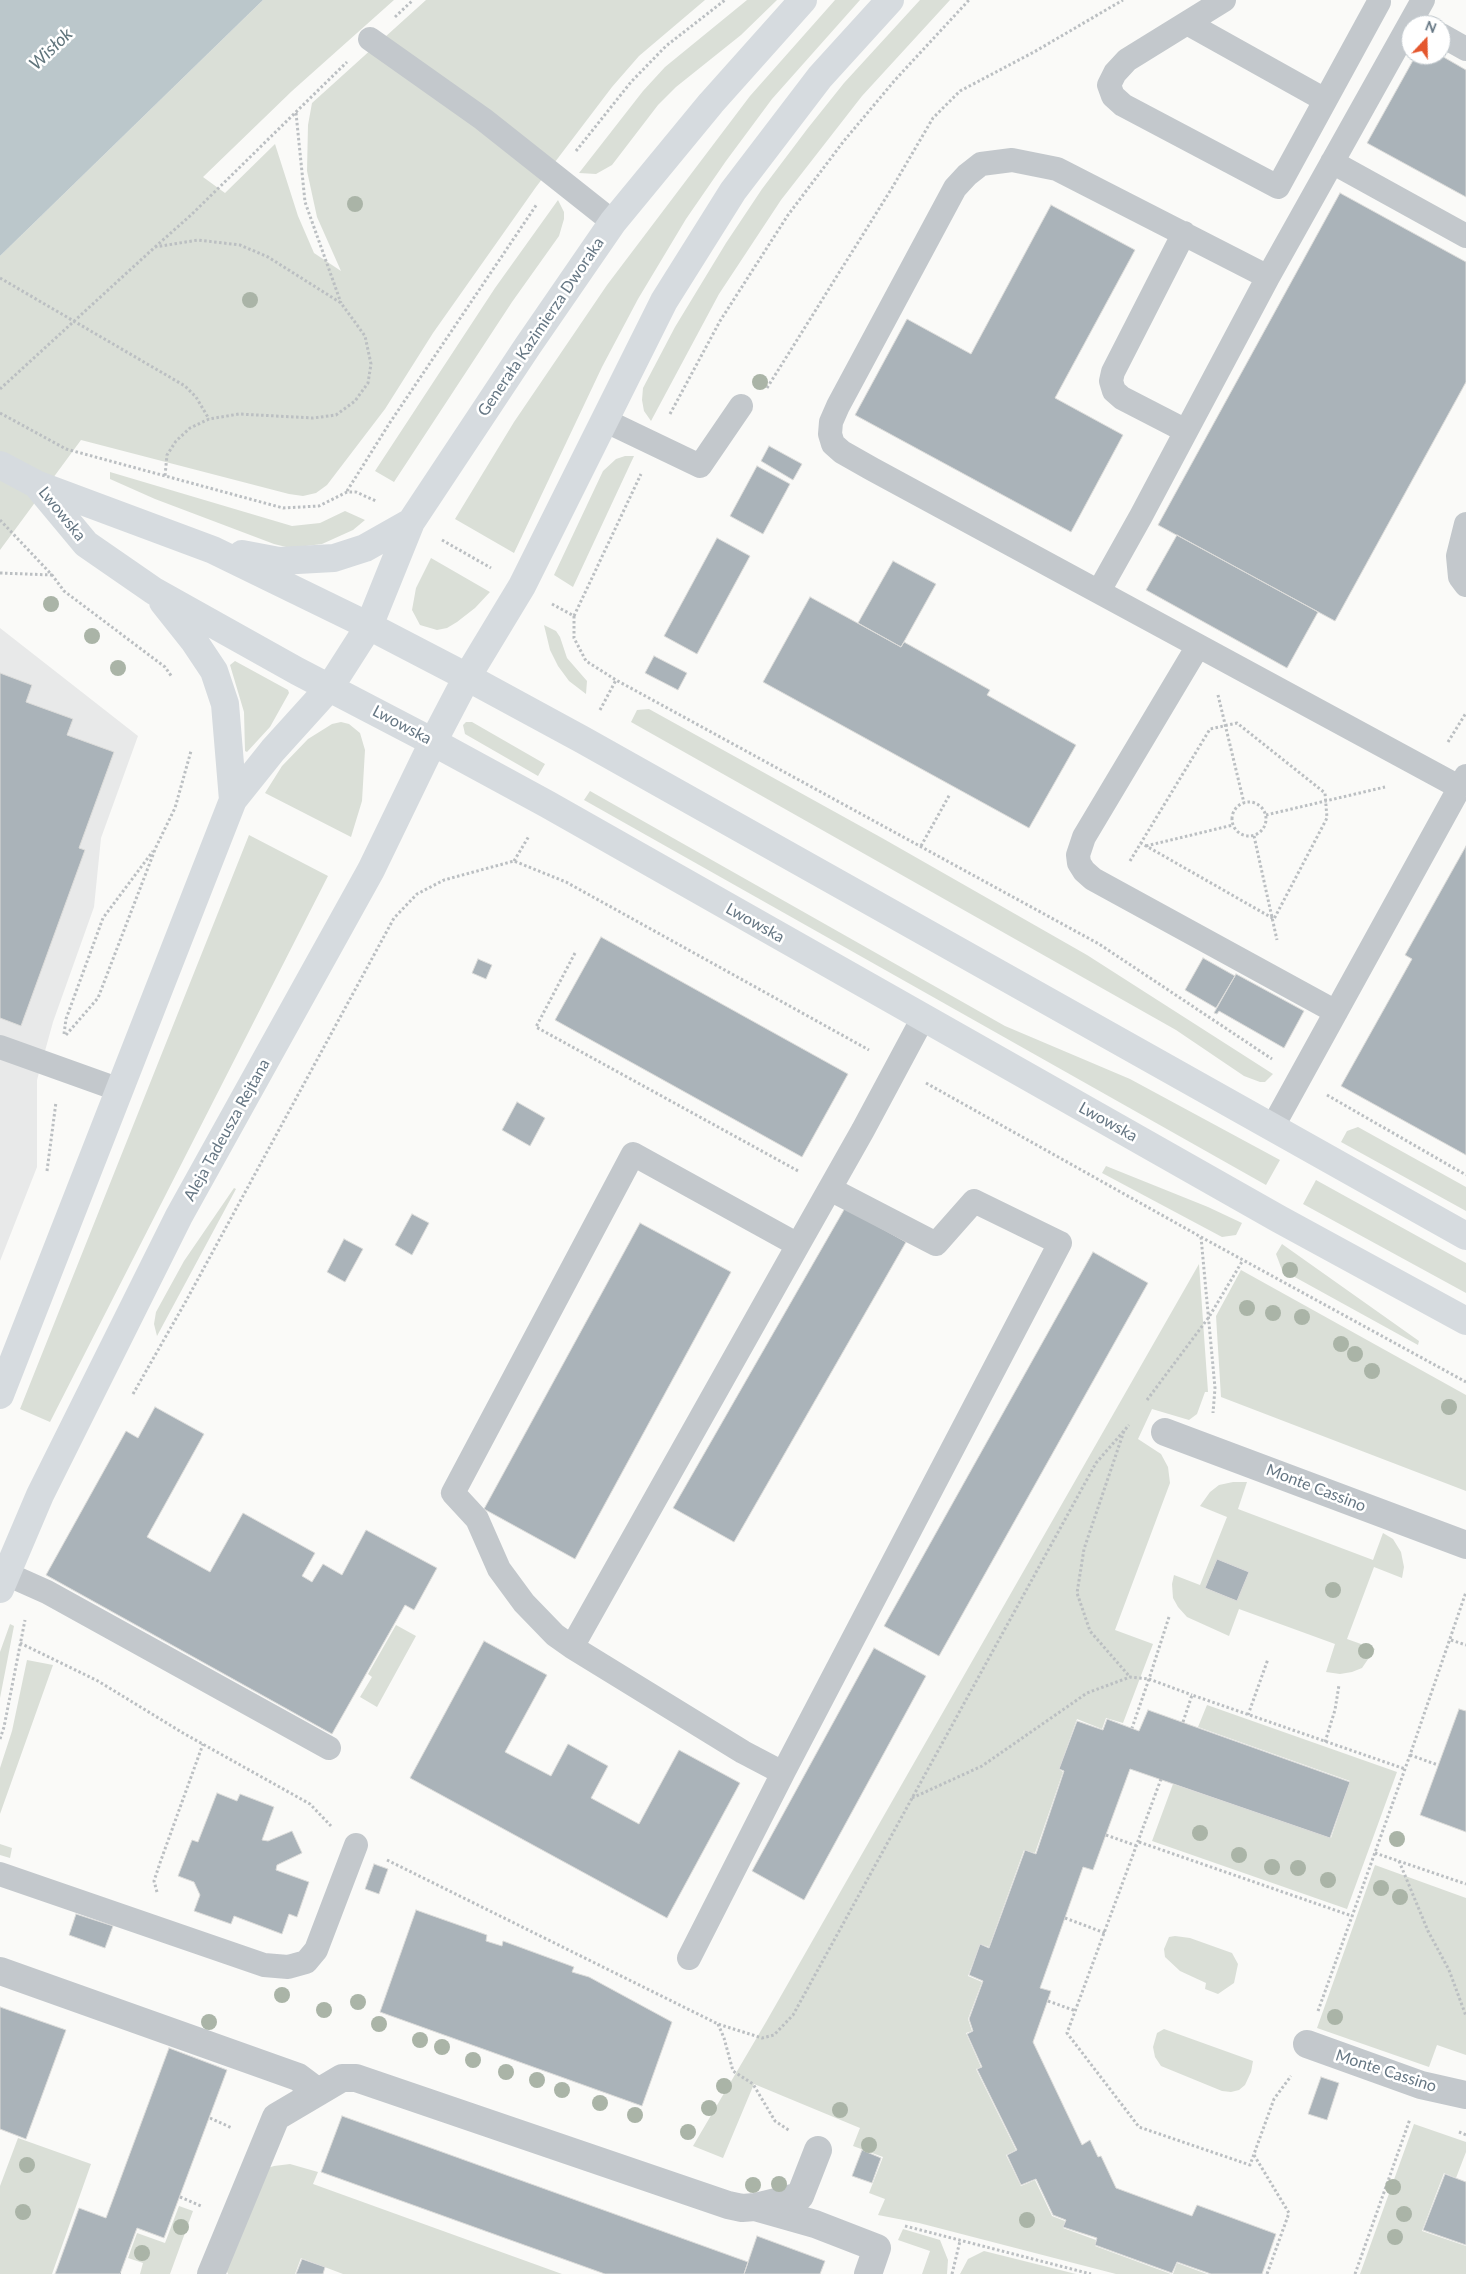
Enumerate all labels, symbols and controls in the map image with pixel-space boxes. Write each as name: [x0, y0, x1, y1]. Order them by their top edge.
north arrow: [1401, 15, 1451, 65]
text: N: [1423, 17, 1439, 36]
water label: Wisłok: [25, 23, 77, 75]
street label: Generała Kazimierza Dworaka: [474, 234, 608, 420]
street label: Lwowska: [34, 483, 90, 545]
street label: Lwowska: [369, 701, 435, 749]
street label: Lwowska: [722, 899, 788, 947]
street label: Aleja Tadeusza Rejtana: [180, 1056, 274, 1204]
street label: Lwowska: [1075, 1098, 1141, 1146]
street label: Monte Cassino: [1264, 1460, 1368, 1516]
street label: Monte Cassino: [1333, 2046, 1439, 2096]

